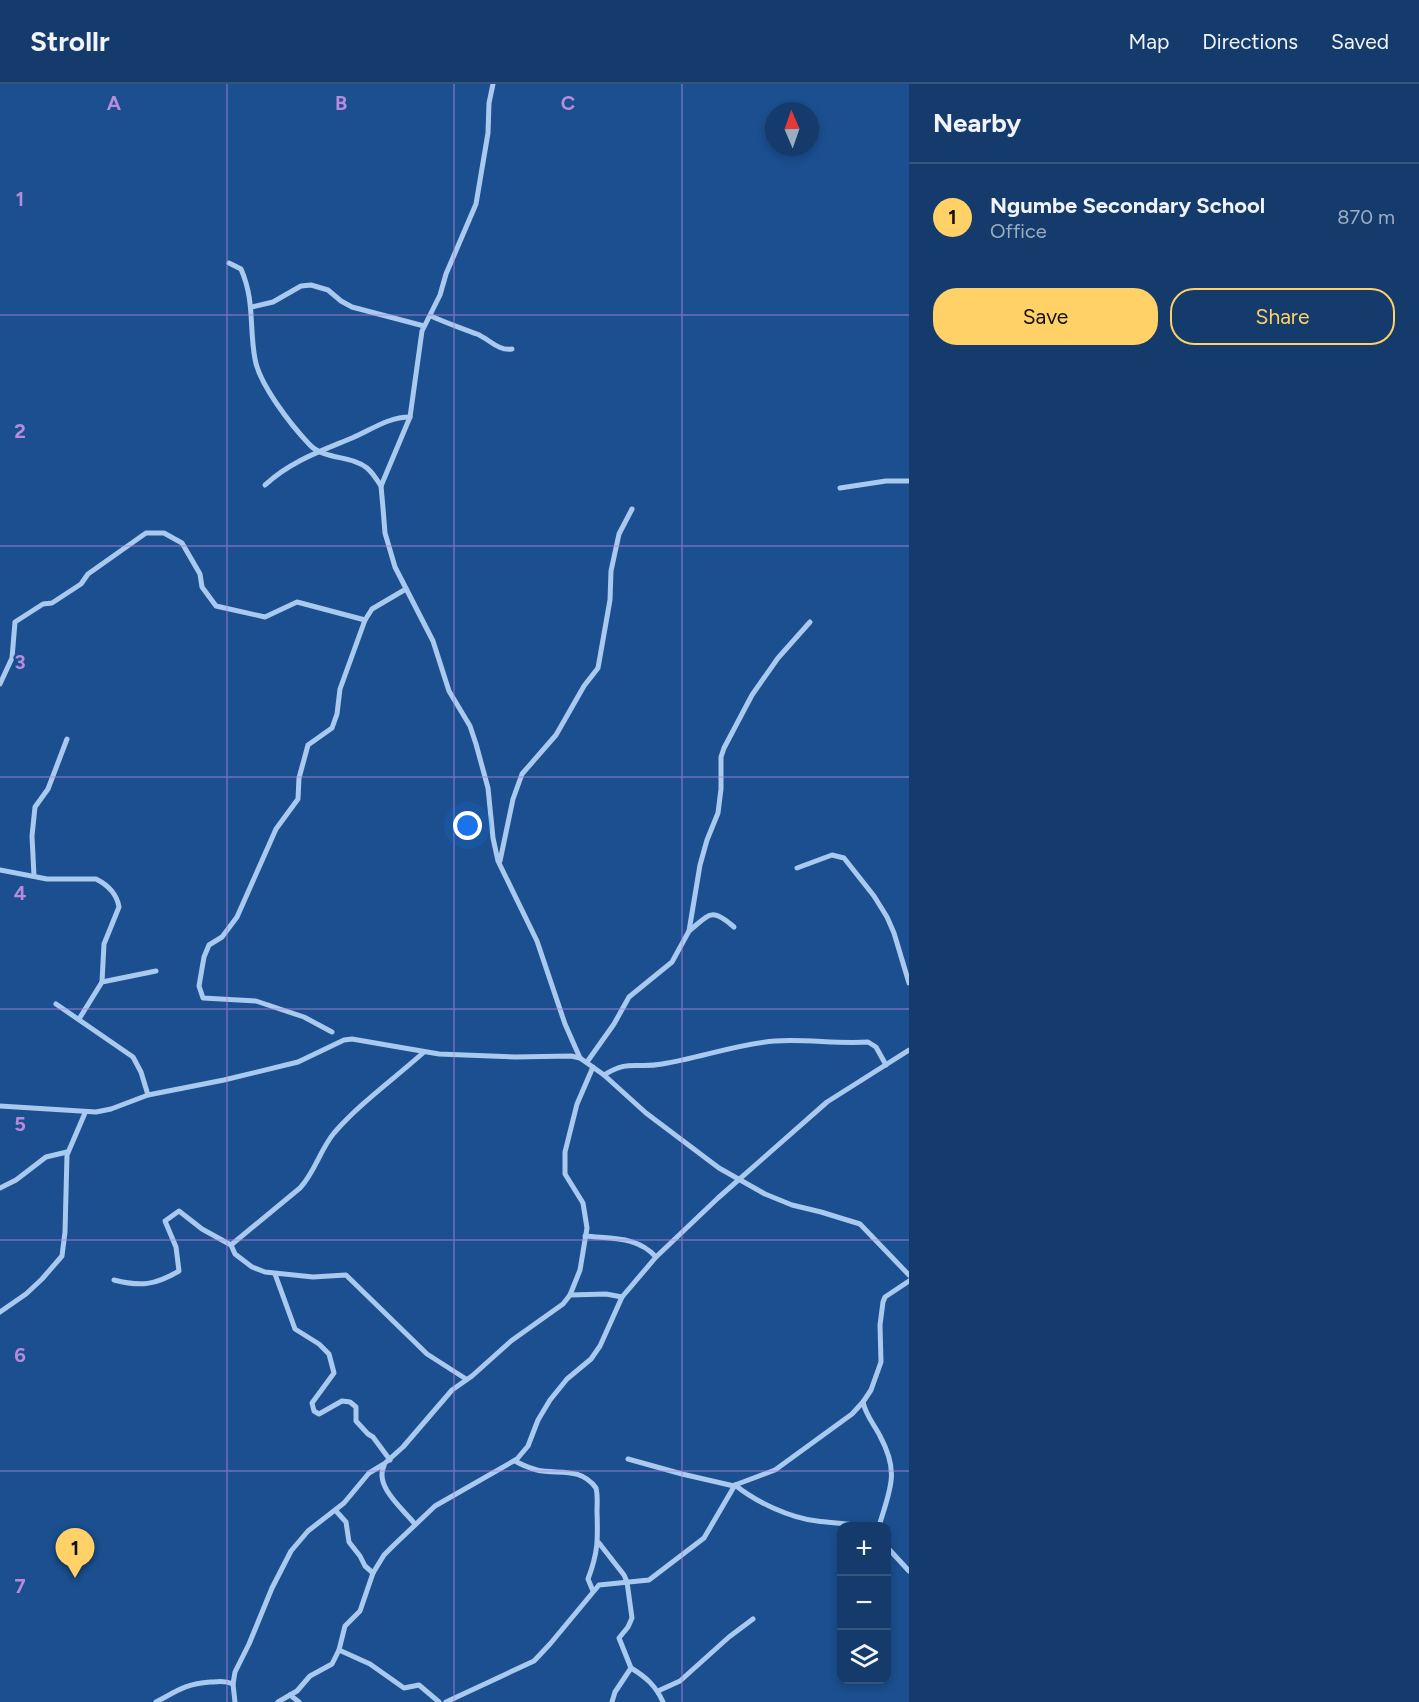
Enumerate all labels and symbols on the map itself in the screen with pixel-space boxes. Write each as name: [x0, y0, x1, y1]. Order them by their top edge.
text: A: [107, 91, 122, 115]
text: B: [335, 91, 347, 115]
text: C: [561, 91, 575, 115]
north arrow: [765, 102, 819, 156]
text: 1: [16, 187, 24, 211]
text: 2: [14, 419, 26, 443]
text: 3: [14, 650, 26, 674]
your location: [453, 811, 482, 840]
text: 4: [14, 881, 27, 905]
text: 5: [14, 1112, 26, 1136]
text: 6: [14, 1343, 26, 1367]
pin: 1: [56, 1528, 94, 1578]
text: 7: [14, 1574, 26, 1598]

